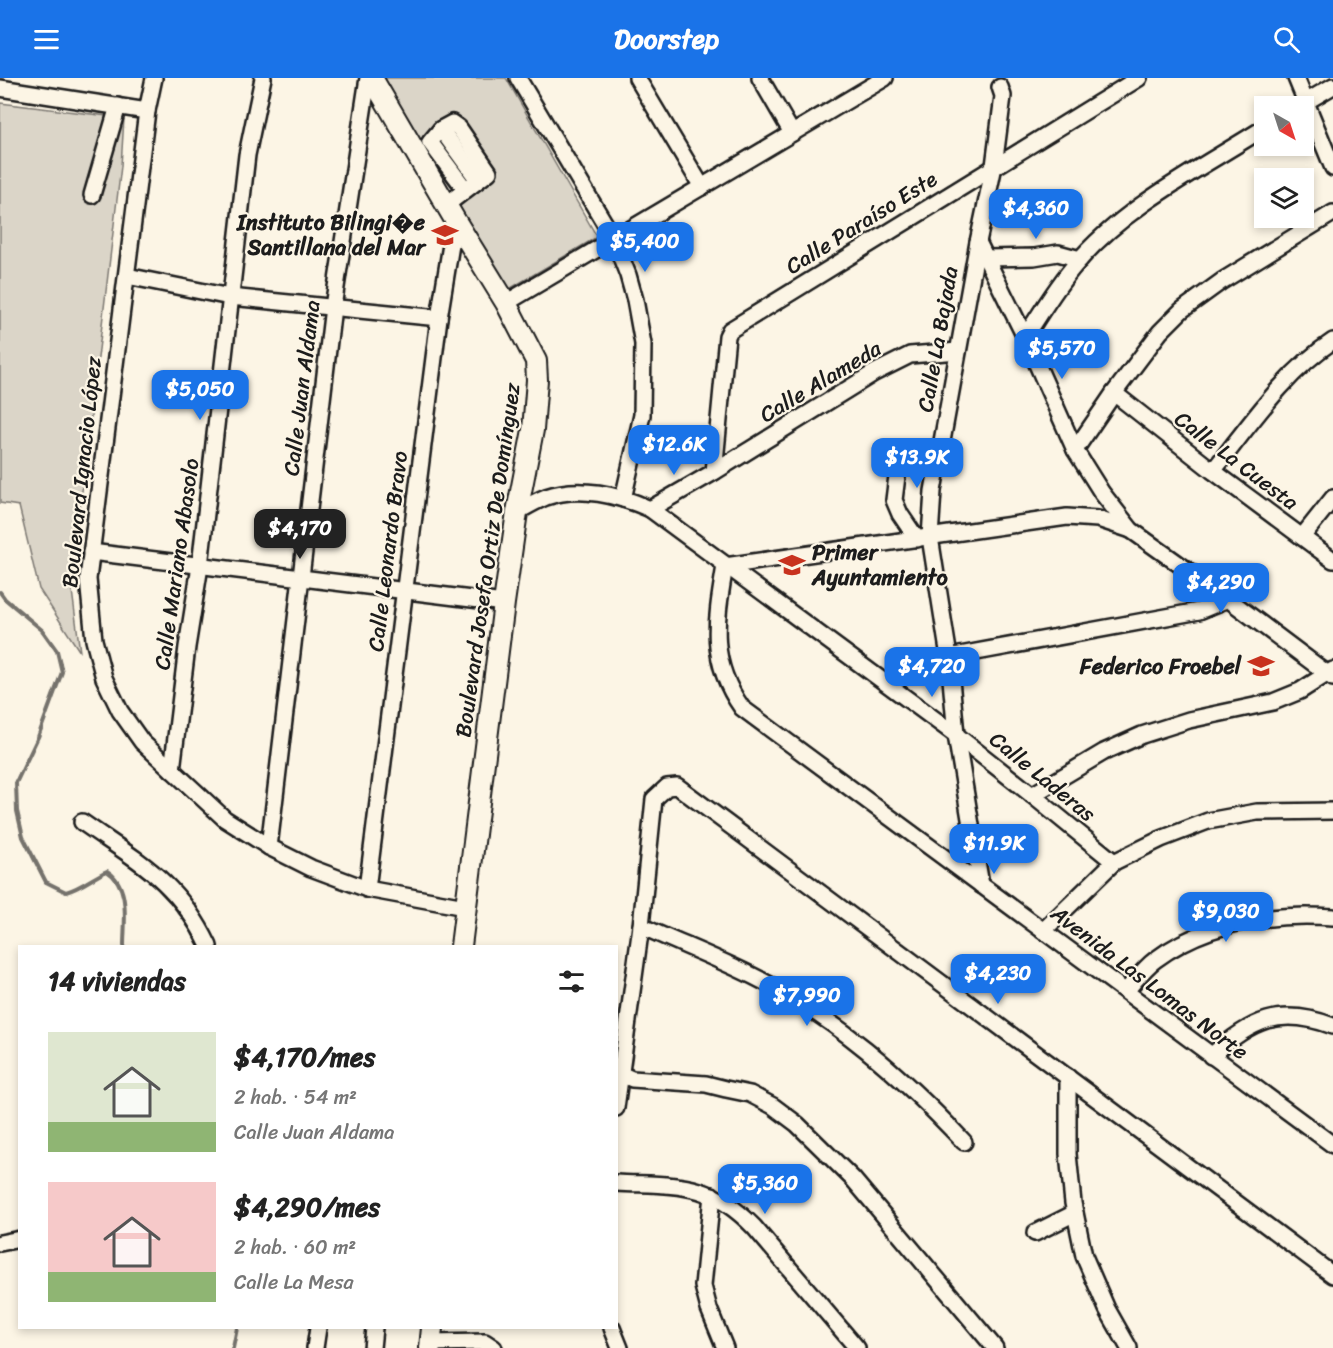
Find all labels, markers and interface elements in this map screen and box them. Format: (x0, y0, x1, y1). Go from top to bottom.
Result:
text: Doorstep (614, 15, 719, 63)
icon: menu (30, 23, 63, 56)
icon: search (1270, 23, 1303, 56)
north arrow (1254, 96, 1314, 156)
map controls (1254, 96, 1314, 228)
street label: Calle Paraíso Este (777, 160, 945, 285)
button: layers (1254, 168, 1314, 228)
pin: $4,360 (987, 189, 1085, 240)
text: $4,360 (1003, 191, 1069, 226)
place label: Instituto Bilingi�e Santillana del Mar (236, 203, 427, 267)
school or university icon: Instituto Bilingi�e Santillana del Mar (430, 220, 460, 250)
pin: $5,400 (596, 222, 694, 273)
text: $5,400 (611, 224, 679, 259)
street label: Calle La Bajada (906, 263, 969, 415)
street label: Calle Juan Aldama (271, 298, 332, 478)
street label: Calle Alameda (752, 329, 890, 433)
pin: $5,570 (1013, 329, 1111, 380)
text: $5,570 (1028, 331, 1096, 366)
street label: Boulevard Ignacio López (50, 354, 113, 590)
pin: $5,050 (151, 370, 249, 421)
text: $5,050 (166, 372, 234, 407)
street label: Boulevard Josefa Ortiz De Domínguez (443, 380, 532, 740)
street label: Calle La Cuesta (1166, 400, 1308, 521)
pin: $12.6K (625, 425, 723, 476)
text: $12.6K (642, 427, 706, 462)
pin: $13.9K (868, 438, 966, 489)
text: $13.9K (885, 440, 949, 475)
street label: Calle Leonardo Bravo (356, 449, 419, 654)
street label: Calle Mariano Abasolo (142, 456, 211, 672)
pin: $4,170 (251, 509, 349, 560)
text: $4,170 (268, 511, 332, 546)
place label: Primer Ayuntamiento (811, 533, 948, 597)
school or university icon: Primer Ayuntamiento (777, 550, 807, 580)
pin: $4,290 (1172, 563, 1270, 614)
text: $4,290 (1187, 565, 1255, 600)
pin: $4,720 (883, 647, 981, 698)
place label: Federico Froebel (1079, 647, 1242, 686)
text: $4,720 (899, 649, 965, 684)
school or university icon: Federico Froebel (1246, 651, 1276, 681)
street label: Calle Laderas (980, 721, 1106, 833)
pin: $11.9K (945, 824, 1043, 875)
text: $11.9K (963, 826, 1025, 861)
pin: $9,030 (1177, 892, 1275, 943)
street label: Avenida Las Lomas Norte (1041, 894, 1257, 1070)
text: $9,030 (1192, 894, 1260, 929)
pin: $4,230 (949, 954, 1047, 1005)
text: $4,230 (965, 956, 1031, 991)
text: 14 viviendas (48, 958, 186, 1004)
icon: filters (555, 965, 588, 998)
pin: $7,990 (758, 976, 856, 1027)
text: $7,990 (773, 978, 841, 1013)
text: $4,170/mes (234, 1034, 375, 1080)
icon: home (96, 1056, 168, 1128)
text: 2 hab. · 54 m² (234, 1080, 357, 1115)
text: Calle Juan Aldama (234, 1115, 394, 1150)
pin: $5,360 (716, 1164, 814, 1215)
text: $5,360 (732, 1166, 798, 1201)
text: $4,290/mes (234, 1184, 380, 1230)
icon: home (96, 1206, 168, 1278)
text: 2 hab. · 60 m² (234, 1230, 356, 1265)
text: Calle La Mesa (234, 1265, 354, 1300)

